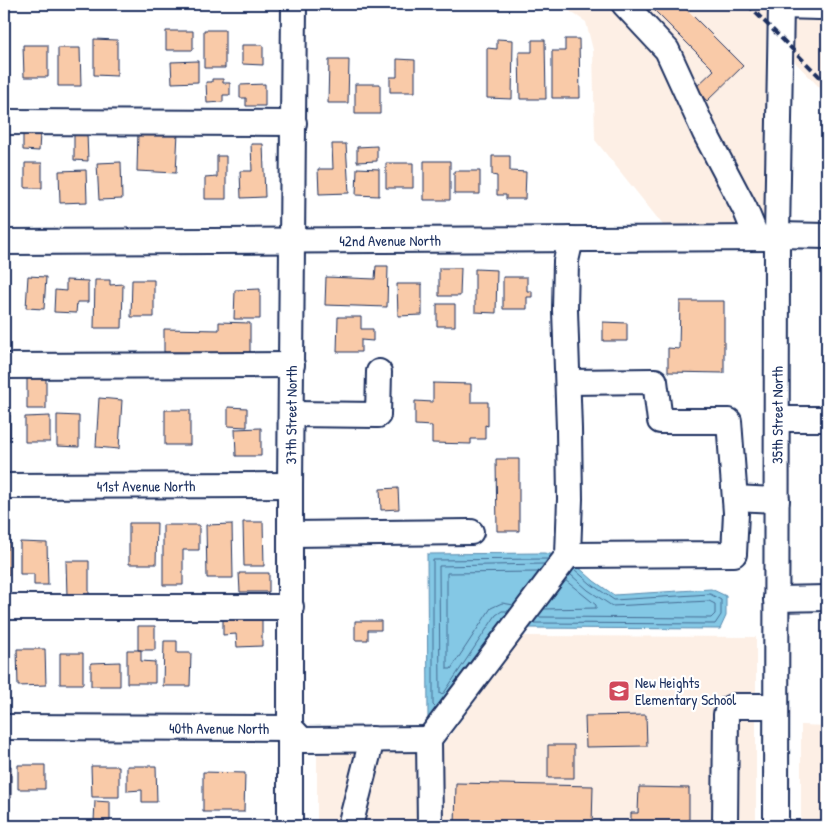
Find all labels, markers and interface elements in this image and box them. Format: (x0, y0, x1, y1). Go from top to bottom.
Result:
street label: 42nd Avenue North (339, 229, 441, 251)
street label: 37th Street North (280, 365, 301, 465)
street label: 35th Street North (766, 366, 787, 464)
street label: 41st Avenue North (97, 475, 195, 496)
place label: New Heights Elementary School (635, 672, 736, 710)
school or university icon: New Heights Elementary School (607, 679, 631, 703)
street label: 40th Avenue North (169, 717, 269, 738)

